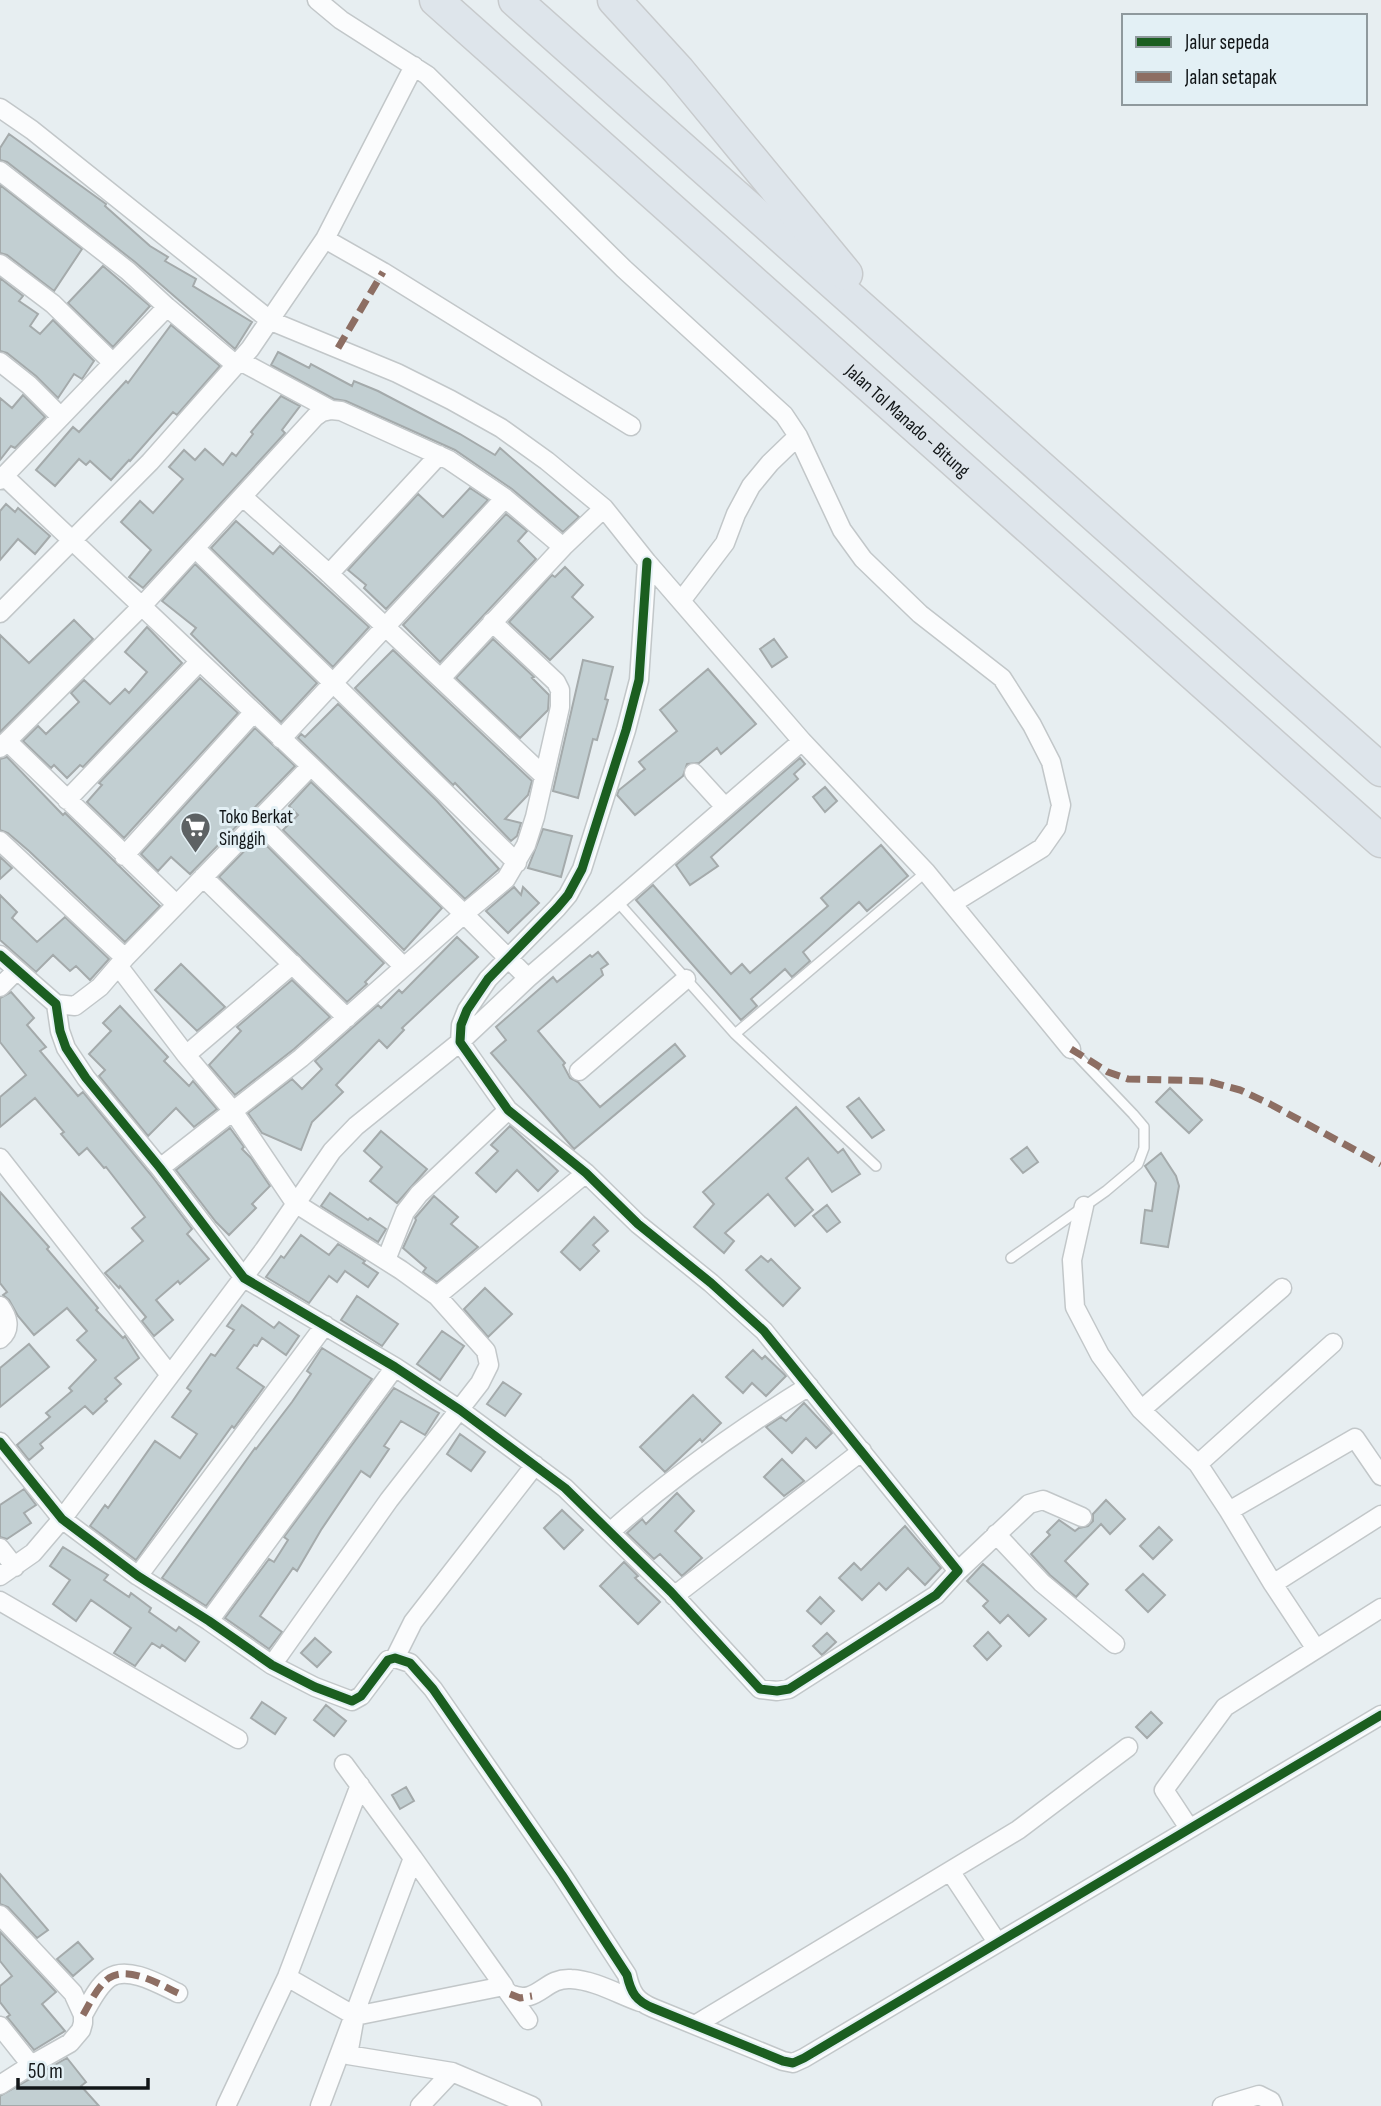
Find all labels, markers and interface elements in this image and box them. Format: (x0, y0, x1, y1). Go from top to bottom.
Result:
legend (1122, 14, 1367, 105)
text: Jalur sepeda (1184, 30, 1269, 55)
text: Jalan setapak (1184, 65, 1277, 90)
street label: Jalan Tol Manado - Bitung (839, 359, 974, 483)
place label: Toko Berkat Singgih (219, 806, 293, 851)
supermarket icon: Toko Berkat Singgih (179, 810, 213, 854)
scale bar (18, 2046, 147, 2090)
text: 50 m (28, 2059, 63, 2084)

